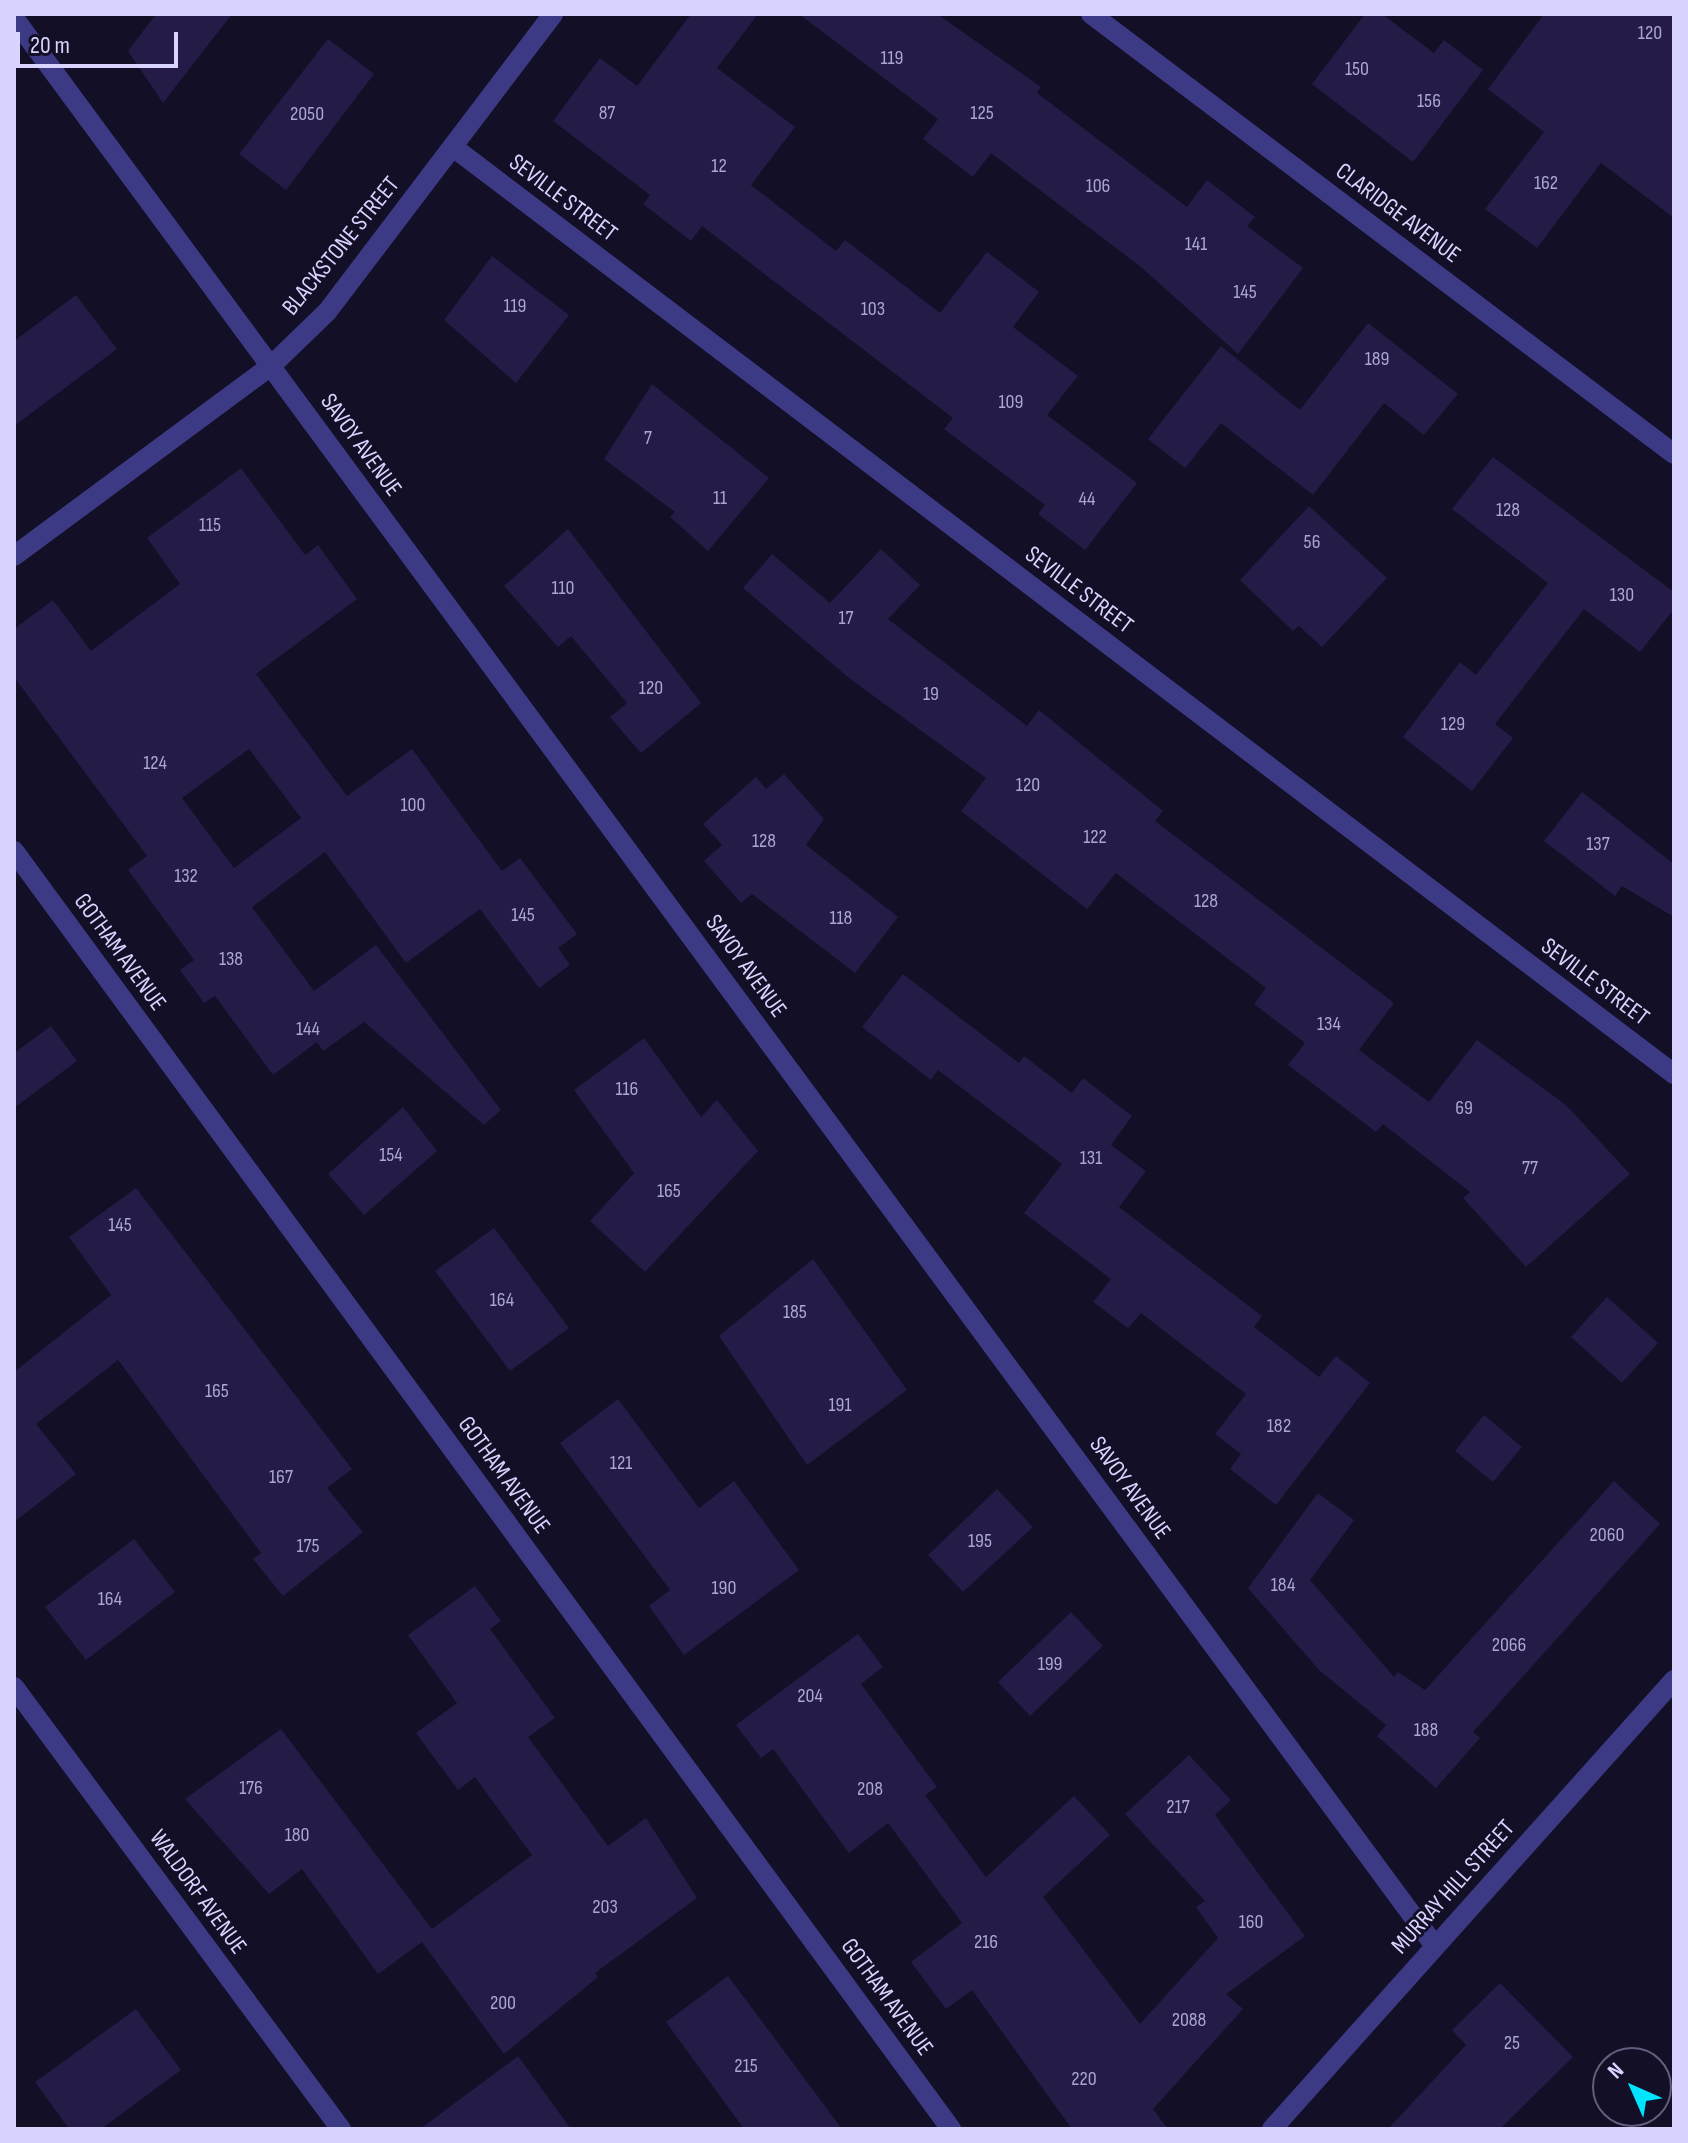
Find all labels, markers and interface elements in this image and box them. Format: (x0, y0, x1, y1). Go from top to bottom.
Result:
scale bar (20, 16, 182, 66)
house number: 120 (1638, 21, 1662, 45)
text: 20 m (30, 31, 70, 60)
house number: 119 (881, 46, 903, 70)
house number: 150 (1345, 57, 1369, 81)
house number: 156 (1417, 89, 1441, 113)
house number: 87 (599, 101, 615, 125)
house number: 125 (970, 101, 994, 125)
house number: 2050 (290, 102, 324, 126)
street label: SEVILLE STREET (503, 148, 623, 248)
house number: 12 (711, 154, 727, 178)
street label: CLARIDGE AVENUE (1330, 157, 1466, 269)
street label: BLACKSTONE STREET (276, 171, 406, 321)
house number: 162 (1534, 171, 1558, 195)
house number: 106 (1086, 174, 1110, 198)
house number: 141 (1185, 232, 1207, 256)
house number: 145 (1233, 280, 1257, 304)
house number: 119 (504, 294, 526, 318)
house number: 103 (861, 297, 885, 321)
house number: 189 (1365, 347, 1389, 371)
street label: SAVOY AVENUE (314, 388, 408, 502)
house number: 109 (999, 390, 1023, 414)
house number: 7 (644, 426, 652, 450)
house number: 11 (713, 486, 727, 510)
house number: 44 (1079, 487, 1095, 511)
house number: 128 (1496, 498, 1520, 522)
house number: 115 (199, 513, 221, 537)
house number: 56 (1304, 530, 1320, 554)
street label: SEVILLE STREET (1019, 540, 1139, 640)
house number: 110 (552, 576, 574, 600)
house number: 130 (1610, 583, 1634, 607)
house number: 17 (839, 606, 853, 630)
house number: 120 (639, 676, 663, 700)
house number: 19 (923, 682, 939, 706)
house number: 129 (1441, 712, 1465, 736)
house number: 124 (143, 751, 167, 775)
house number: 120 (1016, 773, 1040, 797)
house number: 100 (401, 793, 425, 817)
house number: 122 (1083, 825, 1107, 849)
house number: 128 (752, 829, 776, 853)
house number: 137 (1586, 832, 1610, 856)
house number: 132 (174, 864, 198, 888)
street label: GOTHAM AVENUE (68, 888, 172, 1016)
house number: 128 (1194, 889, 1218, 913)
house number: 145 (511, 903, 535, 927)
house number: 118 (830, 906, 852, 930)
street label: SAVOY AVENUE (699, 909, 793, 1023)
street label: SEVILLE STREET (1535, 932, 1655, 1032)
house number: 138 (219, 947, 243, 971)
house number: 134 (1317, 1012, 1341, 1036)
house number: 144 (296, 1017, 320, 1041)
house number: 116 (616, 1077, 638, 1101)
house number: 69 (1455, 1096, 1473, 1120)
house number: 154 (379, 1143, 403, 1167)
house number: 131 (1080, 1146, 1102, 1170)
house number: 77 (1522, 1156, 1538, 1180)
house number: 165 (657, 1179, 681, 1203)
house number: 145 (108, 1213, 132, 1237)
house number: 164 (490, 1288, 514, 1312)
house number: 185 (783, 1300, 807, 1324)
house number: 165 (205, 1379, 229, 1403)
house number: 191 (829, 1393, 851, 1417)
street label: GOTHAM AVENUE (452, 1411, 556, 1539)
house number: 182 (1267, 1414, 1291, 1438)
street label: SAVOY AVENUE (1083, 1431, 1177, 1545)
house number: 121 (610, 1451, 632, 1475)
house number: 167 (269, 1465, 293, 1489)
house number: 2060 (1590, 1523, 1624, 1547)
house number: 195 (968, 1529, 992, 1553)
house number: 175 (297, 1534, 319, 1558)
house number: 184 (1271, 1573, 1295, 1597)
house number: 190 (712, 1576, 736, 1600)
house number: 164 (98, 1587, 122, 1611)
house number: 2066 (1492, 1633, 1526, 1657)
house number: 199 (1038, 1652, 1062, 1676)
house number: 204 (797, 1684, 823, 1708)
house number: 188 (1414, 1718, 1438, 1742)
house number: 176 (239, 1776, 263, 1800)
house number: 208 (857, 1777, 883, 1801)
house number: 217 (1166, 1795, 1190, 1819)
street label: MURRAY HILL STREET (1385, 1814, 1521, 1960)
house number: 180 (285, 1823, 309, 1847)
street label: WALDORF AVENUE (143, 1824, 253, 1960)
house number: 203 (592, 1895, 618, 1919)
house number: 160 (1239, 1910, 1263, 1934)
house number: 216 (974, 1930, 998, 1954)
street label: GOTHAM AVENUE (835, 1933, 939, 2061)
house number: 200 (490, 1991, 516, 2015)
house number: 2088 (1172, 2008, 1206, 2032)
house number: 25 (1504, 2031, 1520, 2055)
north arrow (1592, 2047, 1672, 2127)
house number: 215 (734, 2054, 758, 2078)
text: N (1602, 2057, 1630, 2085)
house number: 220 (1071, 2067, 1097, 2091)

